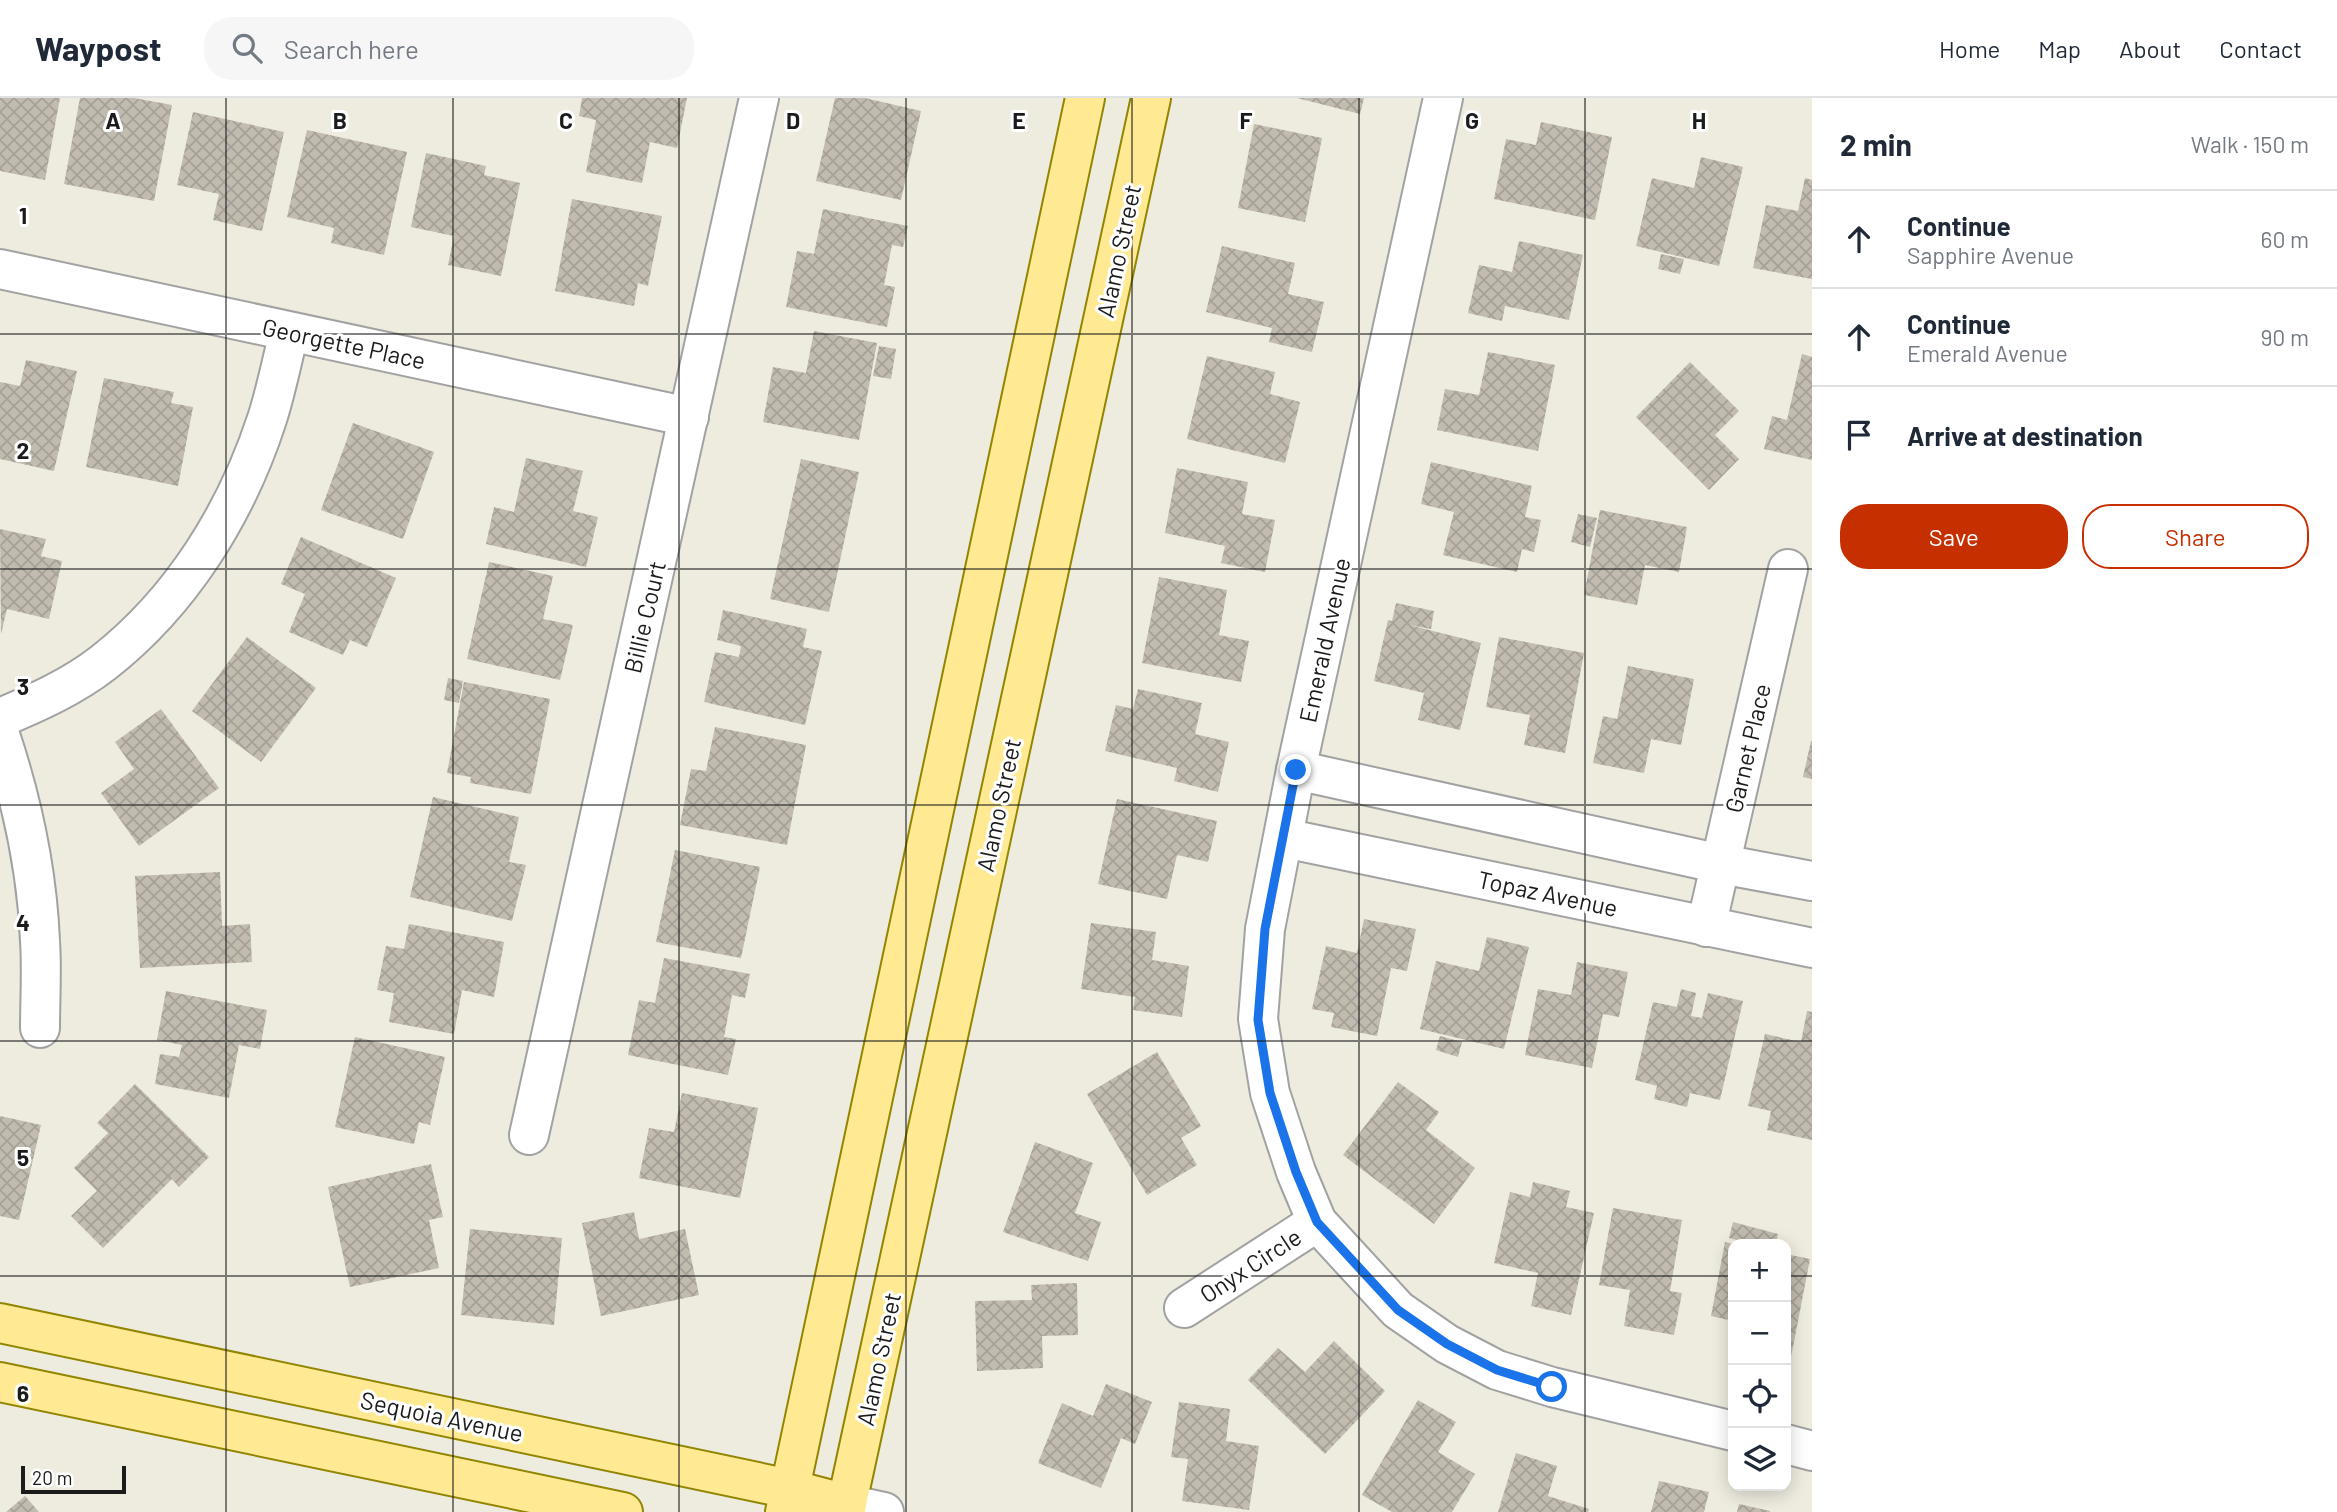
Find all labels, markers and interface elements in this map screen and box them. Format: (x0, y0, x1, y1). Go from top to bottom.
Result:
search box (204, 17, 694, 80)
text: Waypost (35, 28, 162, 68)
icon: search (228, 29, 266, 67)
text: Search here (284, 33, 419, 64)
text: Home (1939, 34, 2000, 63)
text: Map (2038, 34, 2081, 63)
text: About (2119, 34, 2181, 63)
text: Contact (2219, 34, 2302, 63)
text: A (105, 106, 121, 134)
text: B (333, 106, 347, 134)
text: C (559, 106, 573, 134)
text: D (786, 106, 800, 134)
text: E (1012, 106, 1026, 134)
text: F (1240, 106, 1253, 134)
text: G (1465, 106, 1479, 134)
text: H (1692, 106, 1706, 134)
text: 2 min (1840, 126, 1912, 162)
text: Walk · 150 m (2191, 130, 2309, 158)
street label: Alamo Street (1090, 182, 1146, 320)
text: 1 (19, 201, 27, 229)
text: Continue (1907, 210, 2011, 241)
icon: ahead (1840, 220, 1878, 258)
text: 60 m (2261, 225, 2309, 253)
text: Sapphire Avenue (1907, 241, 2074, 269)
text: Continue (1907, 308, 2011, 339)
street label: Georgette Place (260, 312, 428, 374)
icon: ahead (1840, 318, 1878, 356)
text: 90 m (2260, 323, 2309, 351)
text: Emerald Avenue (1907, 339, 2068, 367)
icon: arrive (1840, 416, 1878, 454)
text: Arrive at destination (1907, 420, 2143, 451)
text: 2 (17, 436, 29, 464)
button: Save (1840, 504, 2068, 569)
button: Share (2082, 504, 2309, 569)
street label: Emerald Avenue (1292, 555, 1356, 725)
street label: Billie Court (617, 558, 671, 676)
text: 3 (17, 672, 29, 700)
street label: Garnet Place (1718, 681, 1776, 815)
street label: Alamo Street (970, 736, 1026, 874)
route end (1280, 754, 1311, 785)
street label: Topaz Avenue (1475, 864, 1621, 922)
text: 4 (16, 908, 30, 936)
text: 5 (17, 1143, 29, 1171)
street label: Onyx Circle (1194, 1222, 1306, 1308)
map controls (1728, 1239, 1791, 1491)
button: + (1728, 1239, 1791, 1302)
street label: Alamo Street (850, 1290, 906, 1428)
button: − (1728, 1302, 1791, 1365)
button: locate (1728, 1365, 1791, 1428)
route start (1536, 1371, 1567, 1402)
text: 6 (17, 1379, 29, 1407)
street label: Sequoia Avenue (358, 1385, 526, 1447)
button: layers (1728, 1428, 1791, 1491)
scale bar (21, 1463, 126, 1495)
text: 20 m (32, 1466, 72, 1489)

